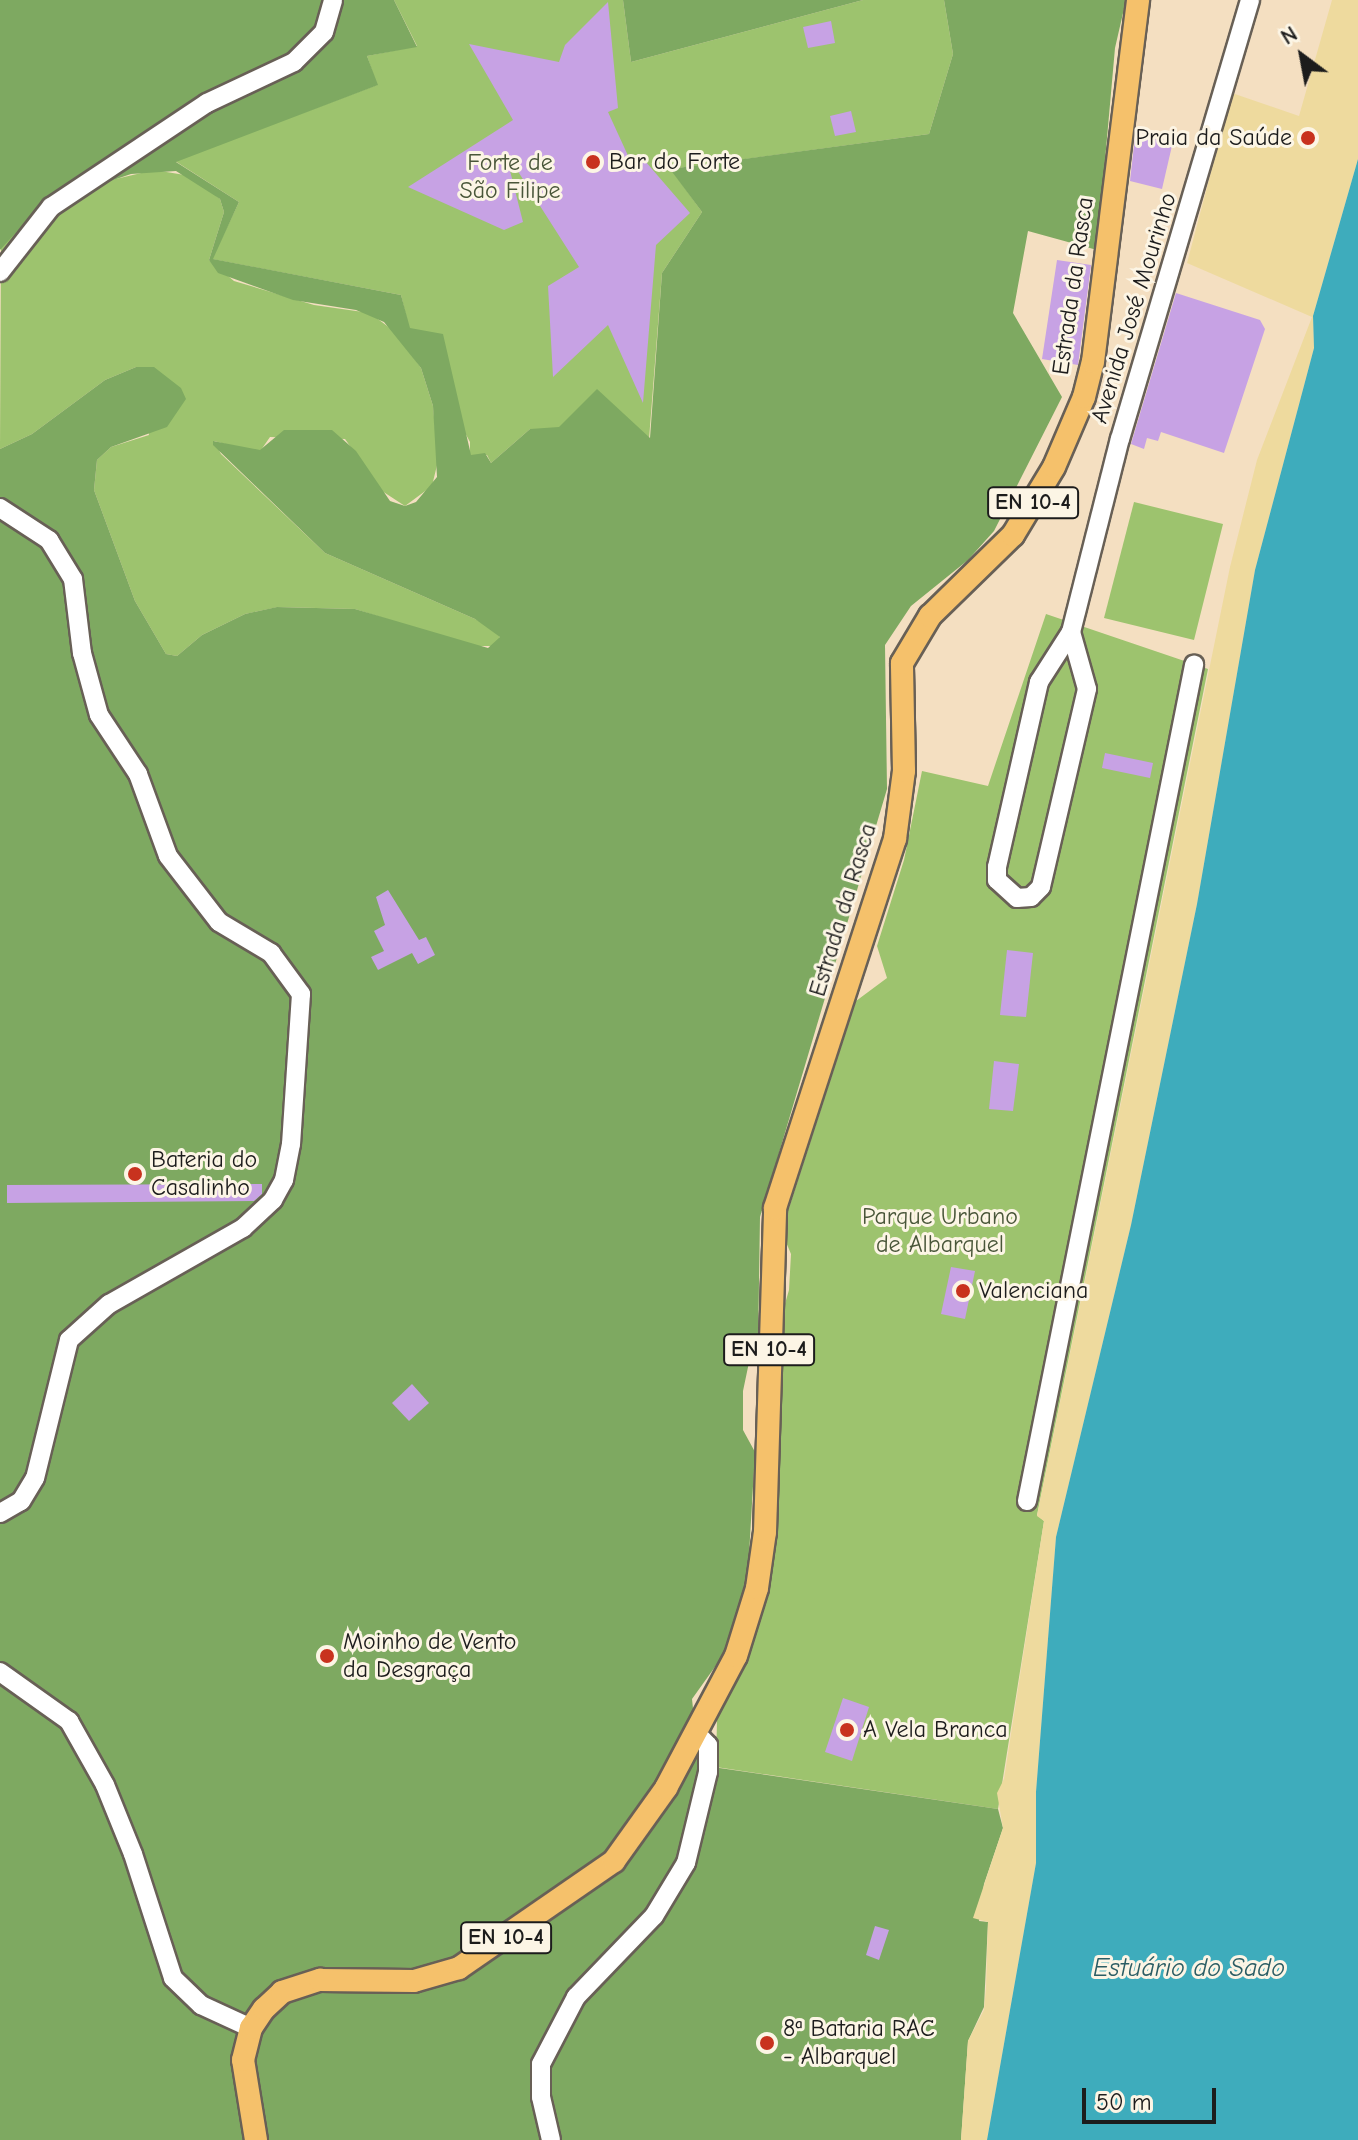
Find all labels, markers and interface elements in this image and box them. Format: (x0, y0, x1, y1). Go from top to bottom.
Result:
north arrow (1262, 16, 1342, 96)
text: N (1276, 21, 1302, 50)
place label: Praia da Saúde (1135, 124, 1292, 152)
marker: Praia da Saúde (1299, 129, 1317, 147)
place label: Bar do Forte (609, 148, 740, 176)
park label: Forte de São Filipe (459, 149, 561, 205)
marker: Bar do Forte (584, 153, 602, 171)
street label: Avenida José Mourinho (1085, 189, 1183, 427)
street label: Estrada da Rasca (1046, 195, 1100, 377)
road number: EN 10-4 (987, 485, 1079, 521)
street label: Estrada da Rasca (803, 820, 883, 1000)
place label: Bateria do Casalinho (151, 1146, 257, 1202)
marker: Bateria do Casalinho (126, 1165, 144, 1183)
park label: Parque Urbano de Albarquel (862, 1203, 1018, 1259)
place label: Valenciana (979, 1277, 1088, 1305)
marker: Valenciana (954, 1282, 972, 1300)
road number: EN 10-4 (723, 1332, 815, 1368)
place label: Moinho de Vento da Desgraça (343, 1628, 516, 1684)
marker: Moinho de Vento da Desgraça (318, 1647, 336, 1665)
place label: A Vela Branca (863, 1716, 1008, 1744)
marker: A Vela Branca (838, 1721, 856, 1739)
road number: EN 10-4 (460, 1920, 552, 1956)
water label: Estuário do Sado (1093, 1953, 1285, 1985)
place label: 8ª Bataria RAC - Albarquel (783, 2015, 935, 2071)
marker: 8ª Bataria RAC - Albarquel (758, 2034, 776, 2052)
scale bar (1086, 2072, 1220, 2122)
text: 50 m (1096, 2088, 1152, 2116)

